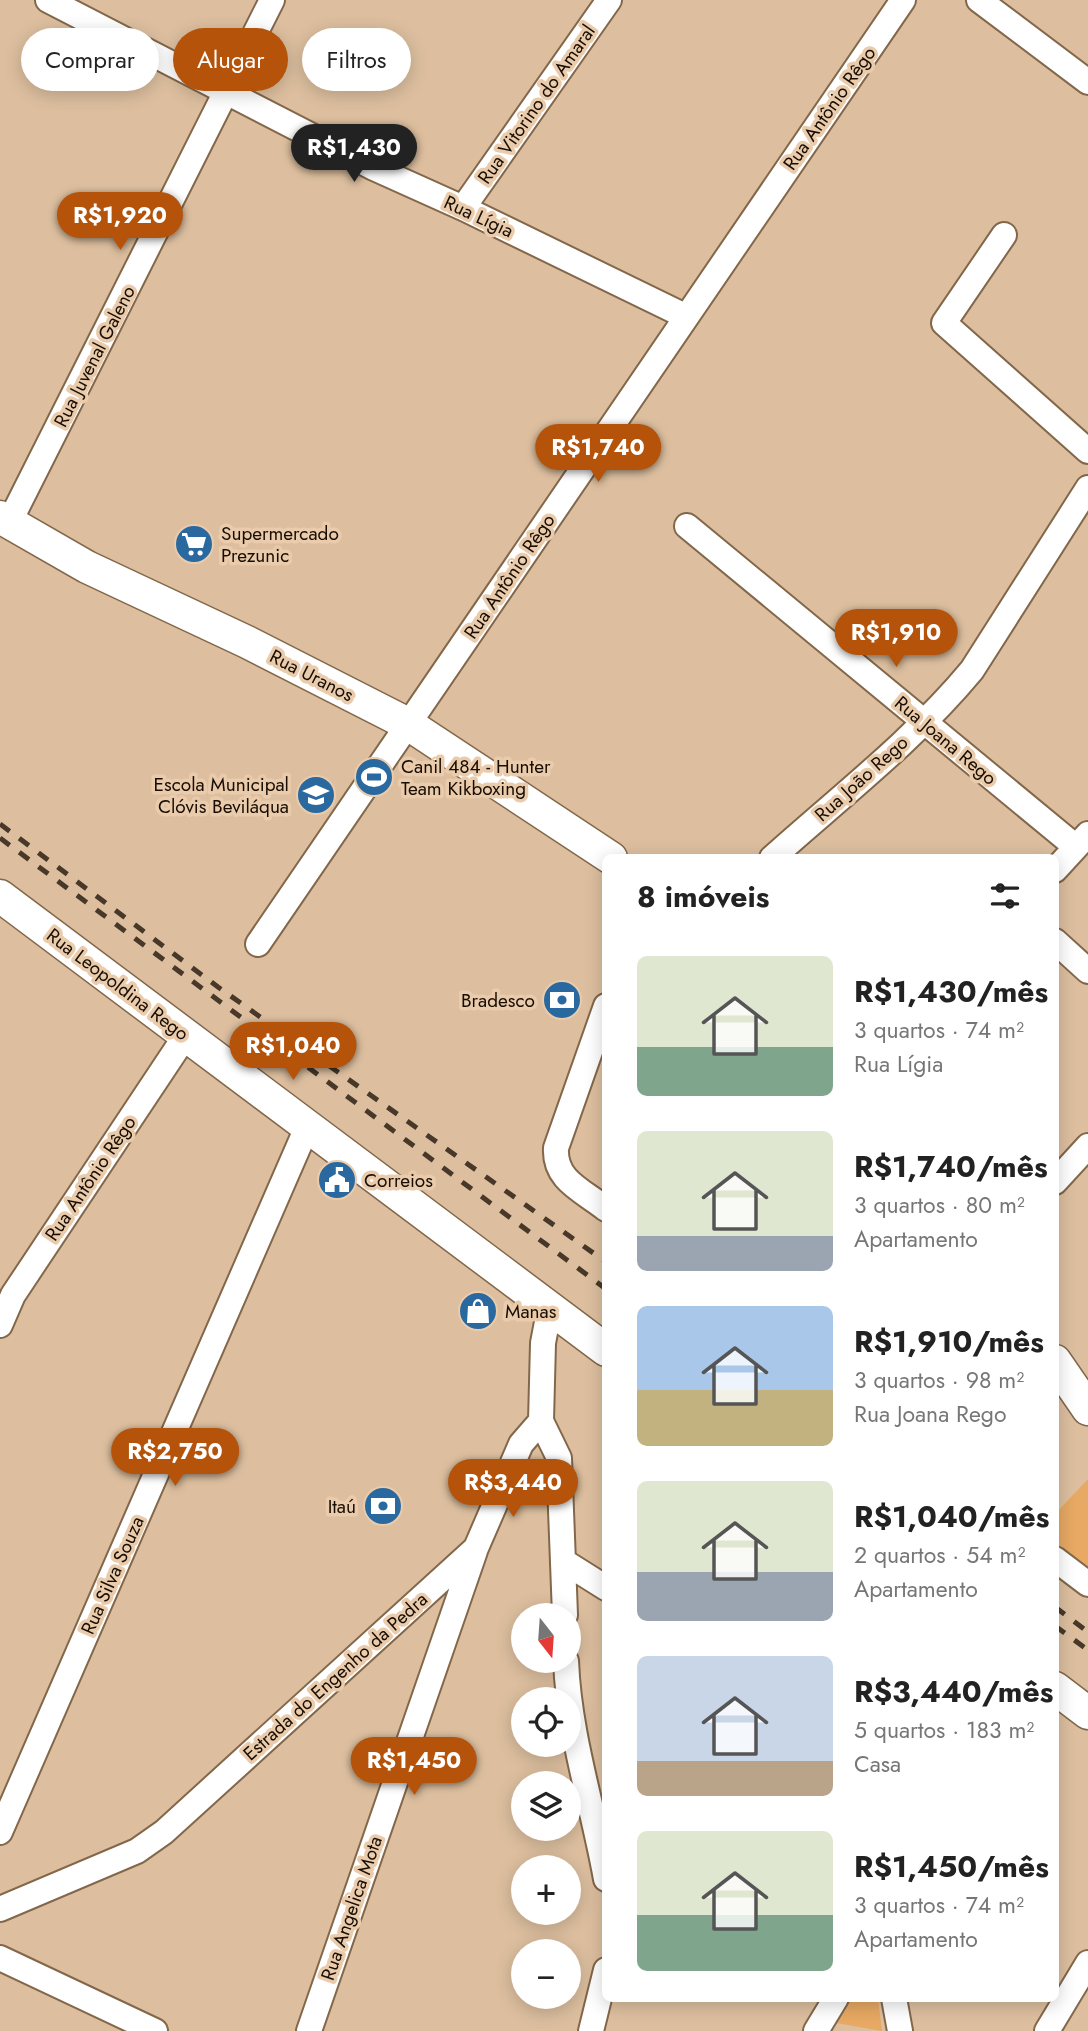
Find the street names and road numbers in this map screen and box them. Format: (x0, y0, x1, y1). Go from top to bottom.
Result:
street label: Rua Vitorino do Amaral (471, 19, 602, 189)
street label: Rua Antônio Rêgo (777, 41, 882, 176)
street label: Rua Lígia (440, 189, 518, 244)
street label: Rua Juvenal Galeno (47, 281, 142, 432)
street label: Rua Antônio Rêgo (458, 508, 561, 644)
street label: Rua Uranos (265, 643, 359, 708)
street label: Rua Joana Rego (889, 690, 1003, 791)
street label: Rua João Rego (809, 729, 914, 828)
street label: Rua Leopoldina Rego (41, 922, 194, 1047)
street label: Rua Antônio Rêgo (39, 1110, 142, 1246)
street label: Rua Silva Souza (74, 1512, 151, 1639)
street label: Estrada do Engenho da Pedra (237, 1586, 433, 1767)
street label: Rua Angelica Mota (314, 1832, 389, 1984)

